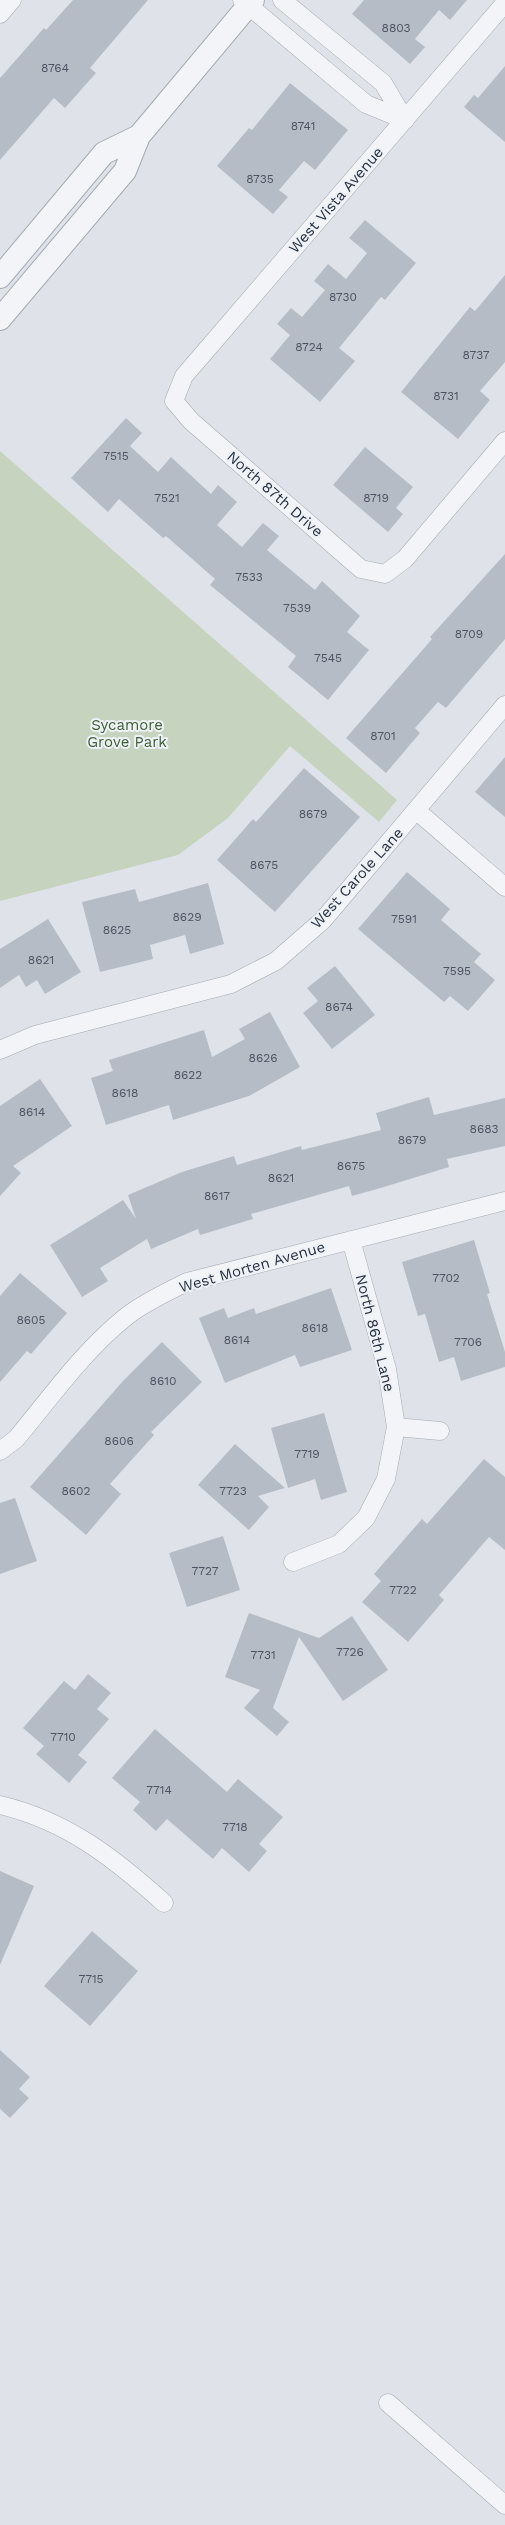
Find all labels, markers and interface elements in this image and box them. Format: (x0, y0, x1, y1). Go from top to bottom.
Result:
house number: 8803 (381, 21, 411, 35)
house number: 8764 (41, 61, 69, 75)
house number: 8741 (291, 119, 315, 133)
street label: West Vista Avenue (285, 143, 387, 257)
house number: 8735 (246, 172, 274, 186)
house number: 8730 (329, 290, 357, 304)
house number: 8724 (295, 340, 323, 354)
house number: 8737 (463, 348, 490, 362)
house number: 8731 (433, 389, 459, 403)
street label: North 87th Drive (223, 447, 327, 541)
house number: 7515 (103, 449, 129, 463)
house number: 7521 (154, 491, 180, 505)
house number: 8719 (363, 491, 389, 505)
house number: 7533 (235, 570, 263, 584)
house number: 7539 (283, 601, 311, 615)
house number: 8709 (455, 627, 483, 641)
house number: 7545 (314, 651, 342, 665)
park label: Sycamore Grove Park (87, 716, 167, 751)
house number: 8701 (370, 729, 396, 743)
house number: 8679 (299, 807, 327, 821)
street label: West Carole Lane (307, 824, 407, 932)
house number: 8675 (250, 858, 278, 872)
house number: 8629 (172, 910, 202, 924)
house number: 7591 (391, 912, 417, 926)
house number: 8625 (103, 923, 131, 937)
house number: 8621 (28, 953, 54, 967)
house number: 7595 (443, 964, 471, 978)
house number: 8674 (325, 1000, 353, 1014)
house number: 8626 (249, 1051, 277, 1065)
house number: 8622 (174, 1068, 202, 1082)
house number: 8618 (112, 1086, 138, 1100)
house number: 8614 (19, 1105, 45, 1119)
house number: 8683 (470, 1122, 498, 1136)
house number: 8679 (398, 1133, 426, 1147)
house number: 8675 (337, 1159, 365, 1173)
house number: 8621 (268, 1171, 294, 1185)
house number: 8617 (204, 1189, 230, 1203)
street label: West Morten Avenue (177, 1238, 327, 1296)
house number: 7702 (432, 1271, 460, 1285)
street label: North 86th Lane (352, 1272, 398, 1394)
house number: 8605 (16, 1313, 46, 1327)
house number: 8618 (302, 1321, 328, 1335)
house number: 8614 (224, 1333, 250, 1347)
house number: 7706 (454, 1335, 482, 1349)
house number: 8610 (150, 1374, 176, 1388)
house number: 8606 (104, 1434, 134, 1448)
house number: 7719 (294, 1447, 320, 1461)
house number: 8602 (61, 1484, 91, 1498)
house number: 7723 (219, 1484, 247, 1498)
house number: 7727 (192, 1564, 219, 1578)
house number: 7722 (389, 1583, 417, 1597)
house number: 7726 (336, 1645, 364, 1659)
house number: 7731 (250, 1648, 276, 1662)
house number: 7710 (50, 1730, 76, 1744)
house number: 7714 (146, 1783, 172, 1797)
house number: 7718 (222, 1820, 248, 1834)
house number: 7715 (78, 1972, 104, 1986)

